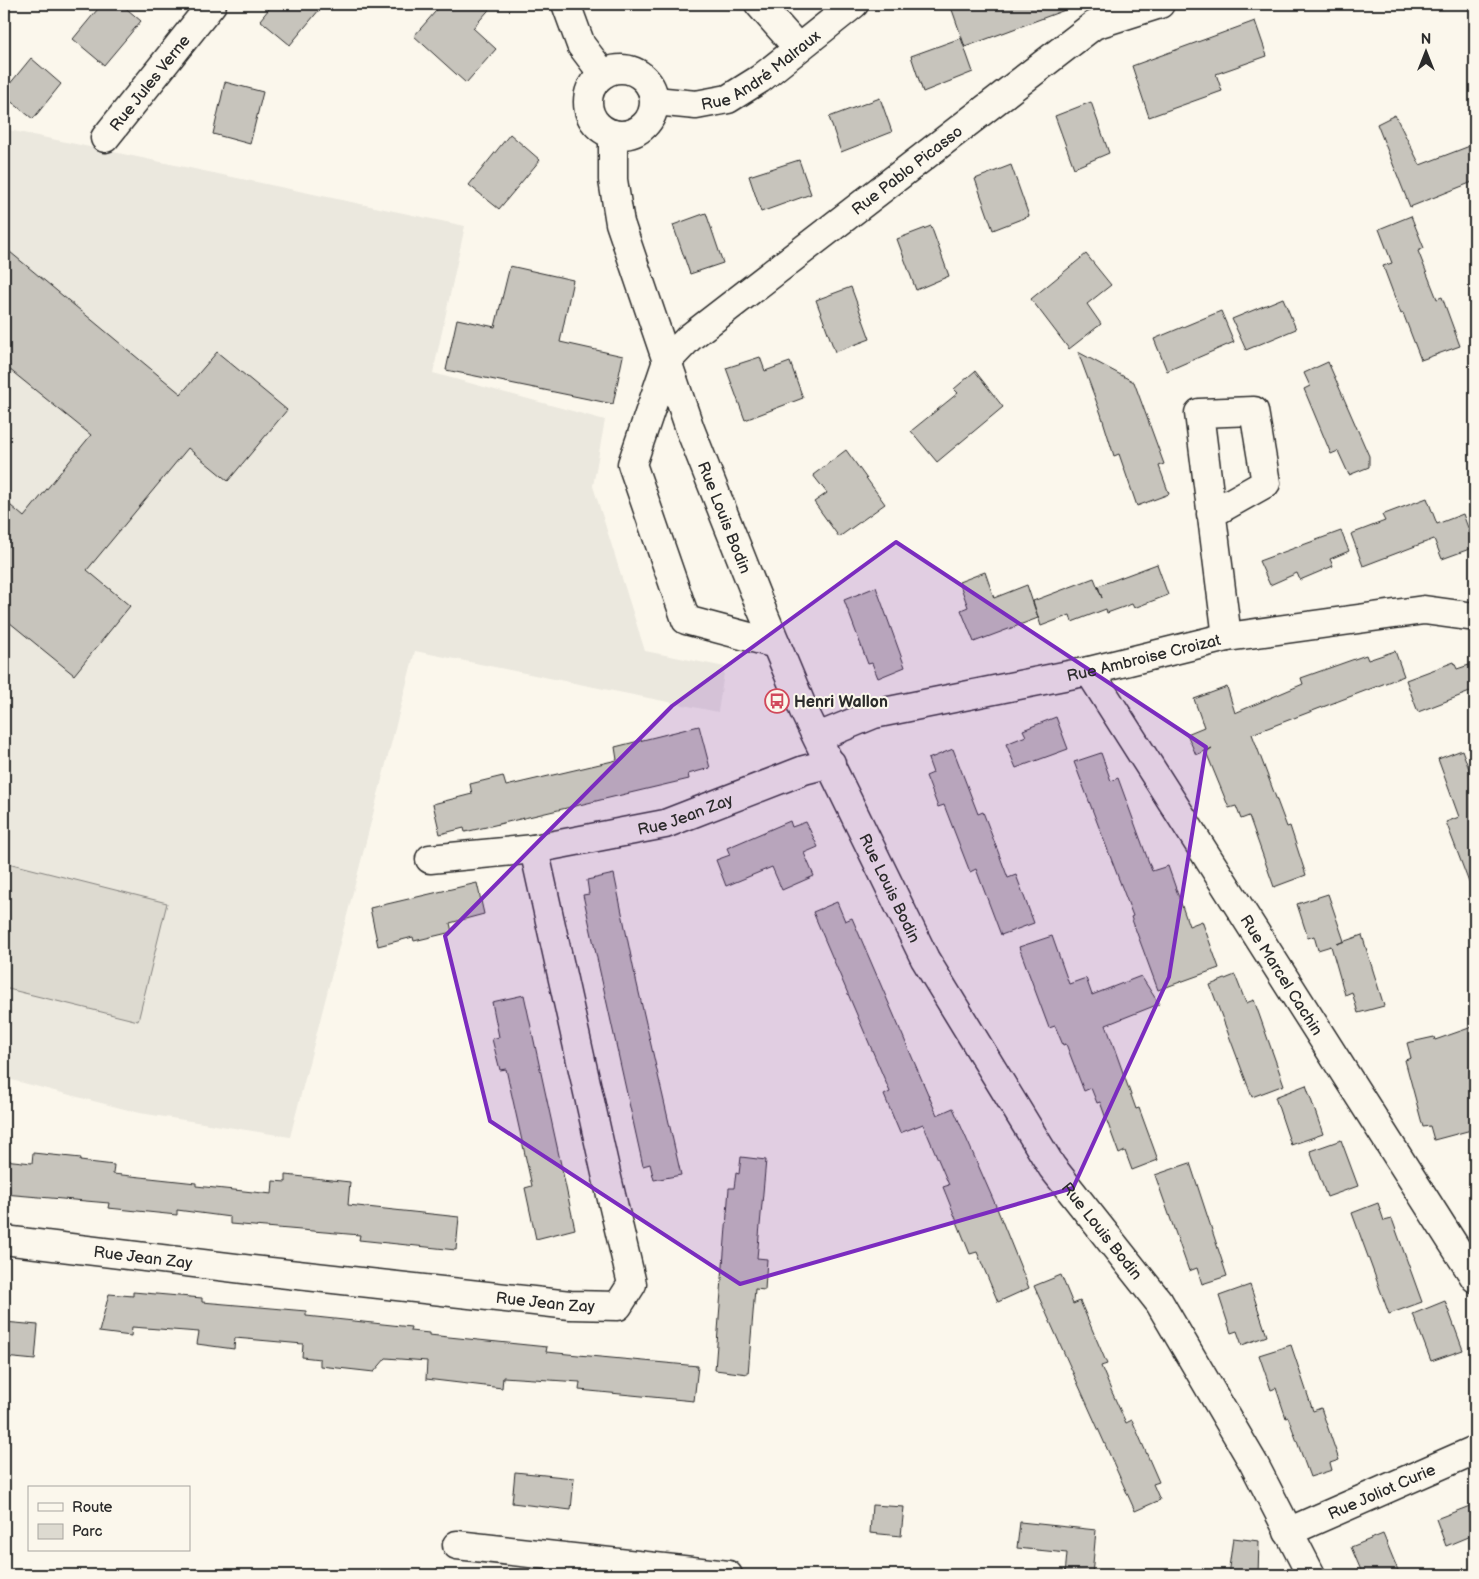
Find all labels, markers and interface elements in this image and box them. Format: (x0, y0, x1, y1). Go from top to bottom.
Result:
street label: Rue André Malraux (700, 26, 825, 115)
north arrow (1402, 28, 1452, 78)
street label: Rue Jules Verne (106, 31, 195, 135)
text: N (1421, 31, 1431, 48)
street label: Rue Pablo Picasso (848, 122, 967, 220)
street label: Rue Louis Bodin (693, 459, 754, 576)
street label: Rue Ambroise Croizat (1065, 631, 1223, 686)
bus stop icon: Henri Wallon (764, 688, 790, 714)
place label: Henri Wallon (794, 693, 888, 712)
street label: Rue Jean Zay (636, 790, 736, 840)
street label: Rue Louis Bodin (854, 831, 923, 946)
street label: Rue Marcel Cachin (1236, 912, 1326, 1039)
street label: Rue Louis Bodin (1057, 1179, 1145, 1284)
street label: Rue Jean Zay (92, 1243, 194, 1274)
street label: Rue Jean Zay (495, 1289, 596, 1317)
street label: Rue Joliot Curie (1325, 1460, 1439, 1524)
legend (28, 1486, 190, 1552)
text: Route (72, 1498, 113, 1517)
text: Parc (72, 1522, 102, 1541)

